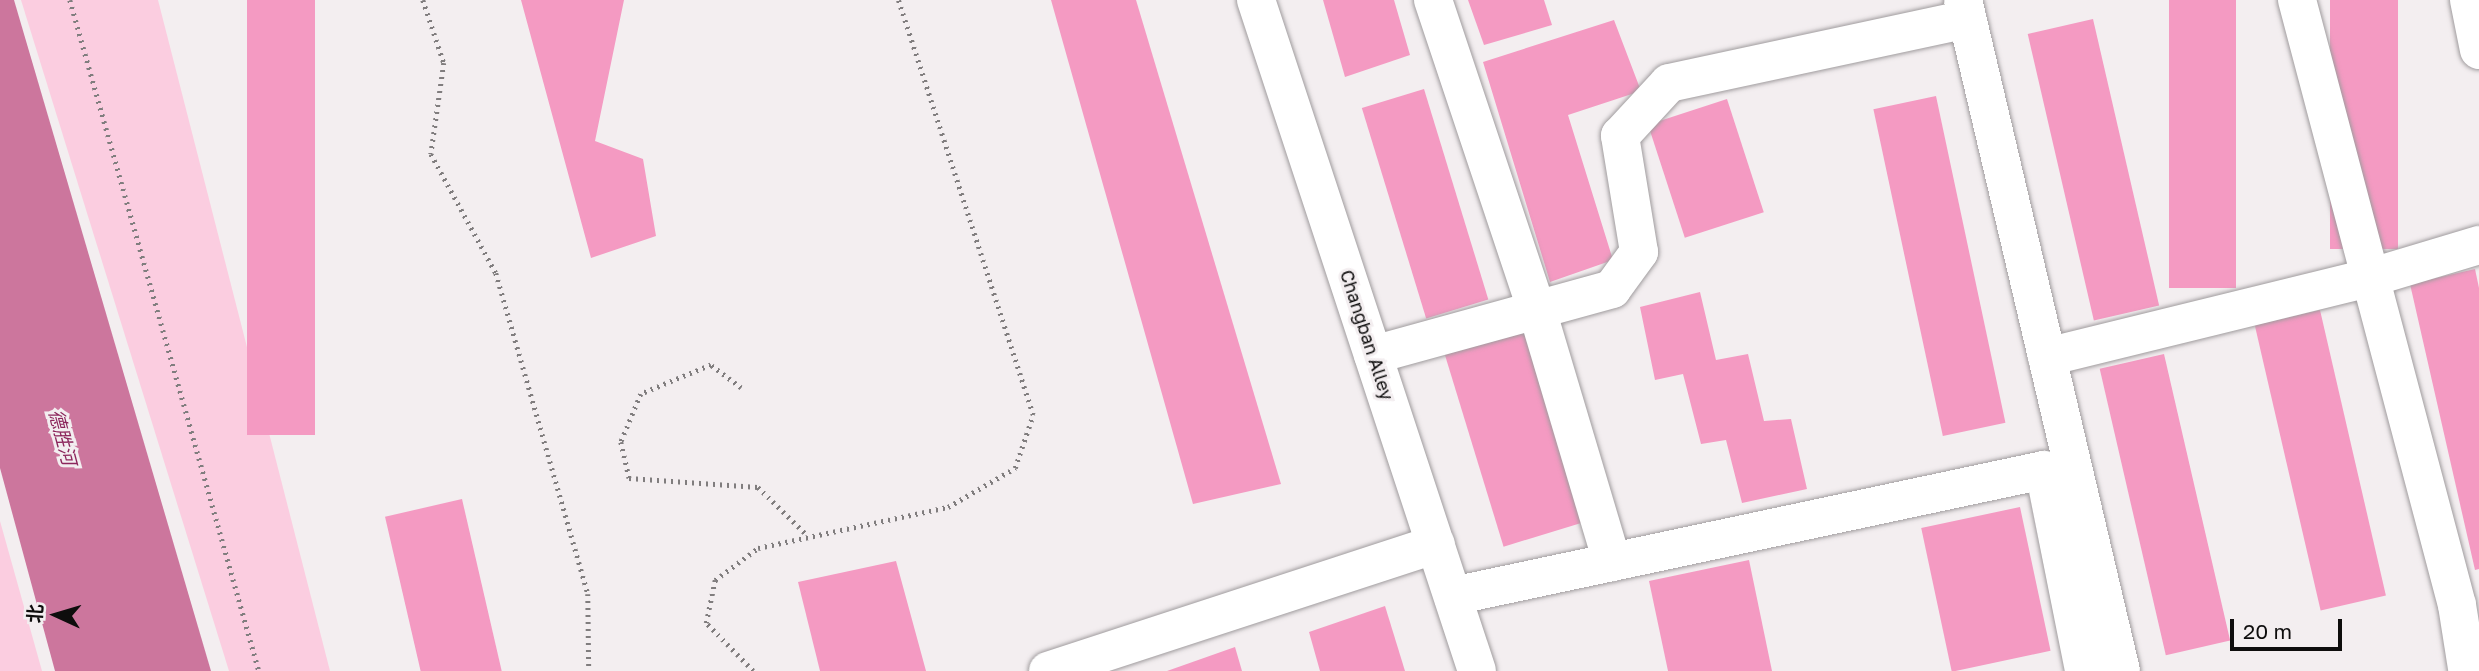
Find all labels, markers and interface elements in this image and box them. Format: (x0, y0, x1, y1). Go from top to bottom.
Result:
street label: Changban Alley (1336, 267, 1398, 403)
water label: 德胜河 (45, 407, 81, 467)
north arrow (21, 580, 91, 650)
text: 北 (22, 603, 47, 624)
scale bar (2234, 604, 2346, 648)
text: 20 m (2243, 618, 2292, 644)

